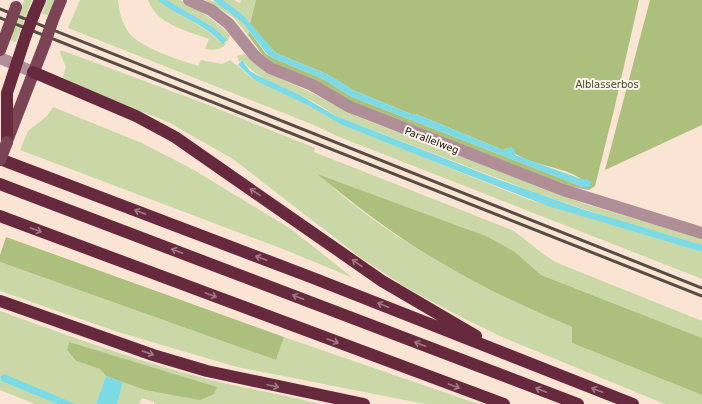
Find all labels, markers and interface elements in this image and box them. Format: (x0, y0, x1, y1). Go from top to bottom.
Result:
park label: Alblasserbos (575, 79, 639, 90)
street label: Parallelweg (403, 125, 460, 156)
one-way arrow (250, 188, 261, 196)
one-way arrow (134, 207, 146, 215)
one-way arrow (30, 227, 42, 235)
one-way arrow (171, 247, 183, 255)
one-way arrow (256, 254, 268, 262)
one-way arrow (352, 259, 363, 267)
one-way arrow (204, 292, 216, 300)
one-way arrow (293, 293, 305, 301)
one-way arrow (377, 301, 389, 309)
one-way arrow (326, 337, 338, 345)
one-way arrow (414, 339, 426, 347)
one-way arrow (141, 350, 153, 358)
one-way arrow (266, 382, 279, 390)
one-way arrow (448, 382, 460, 390)
one-way arrow (536, 386, 548, 394)
one-way arrow (591, 386, 603, 394)

